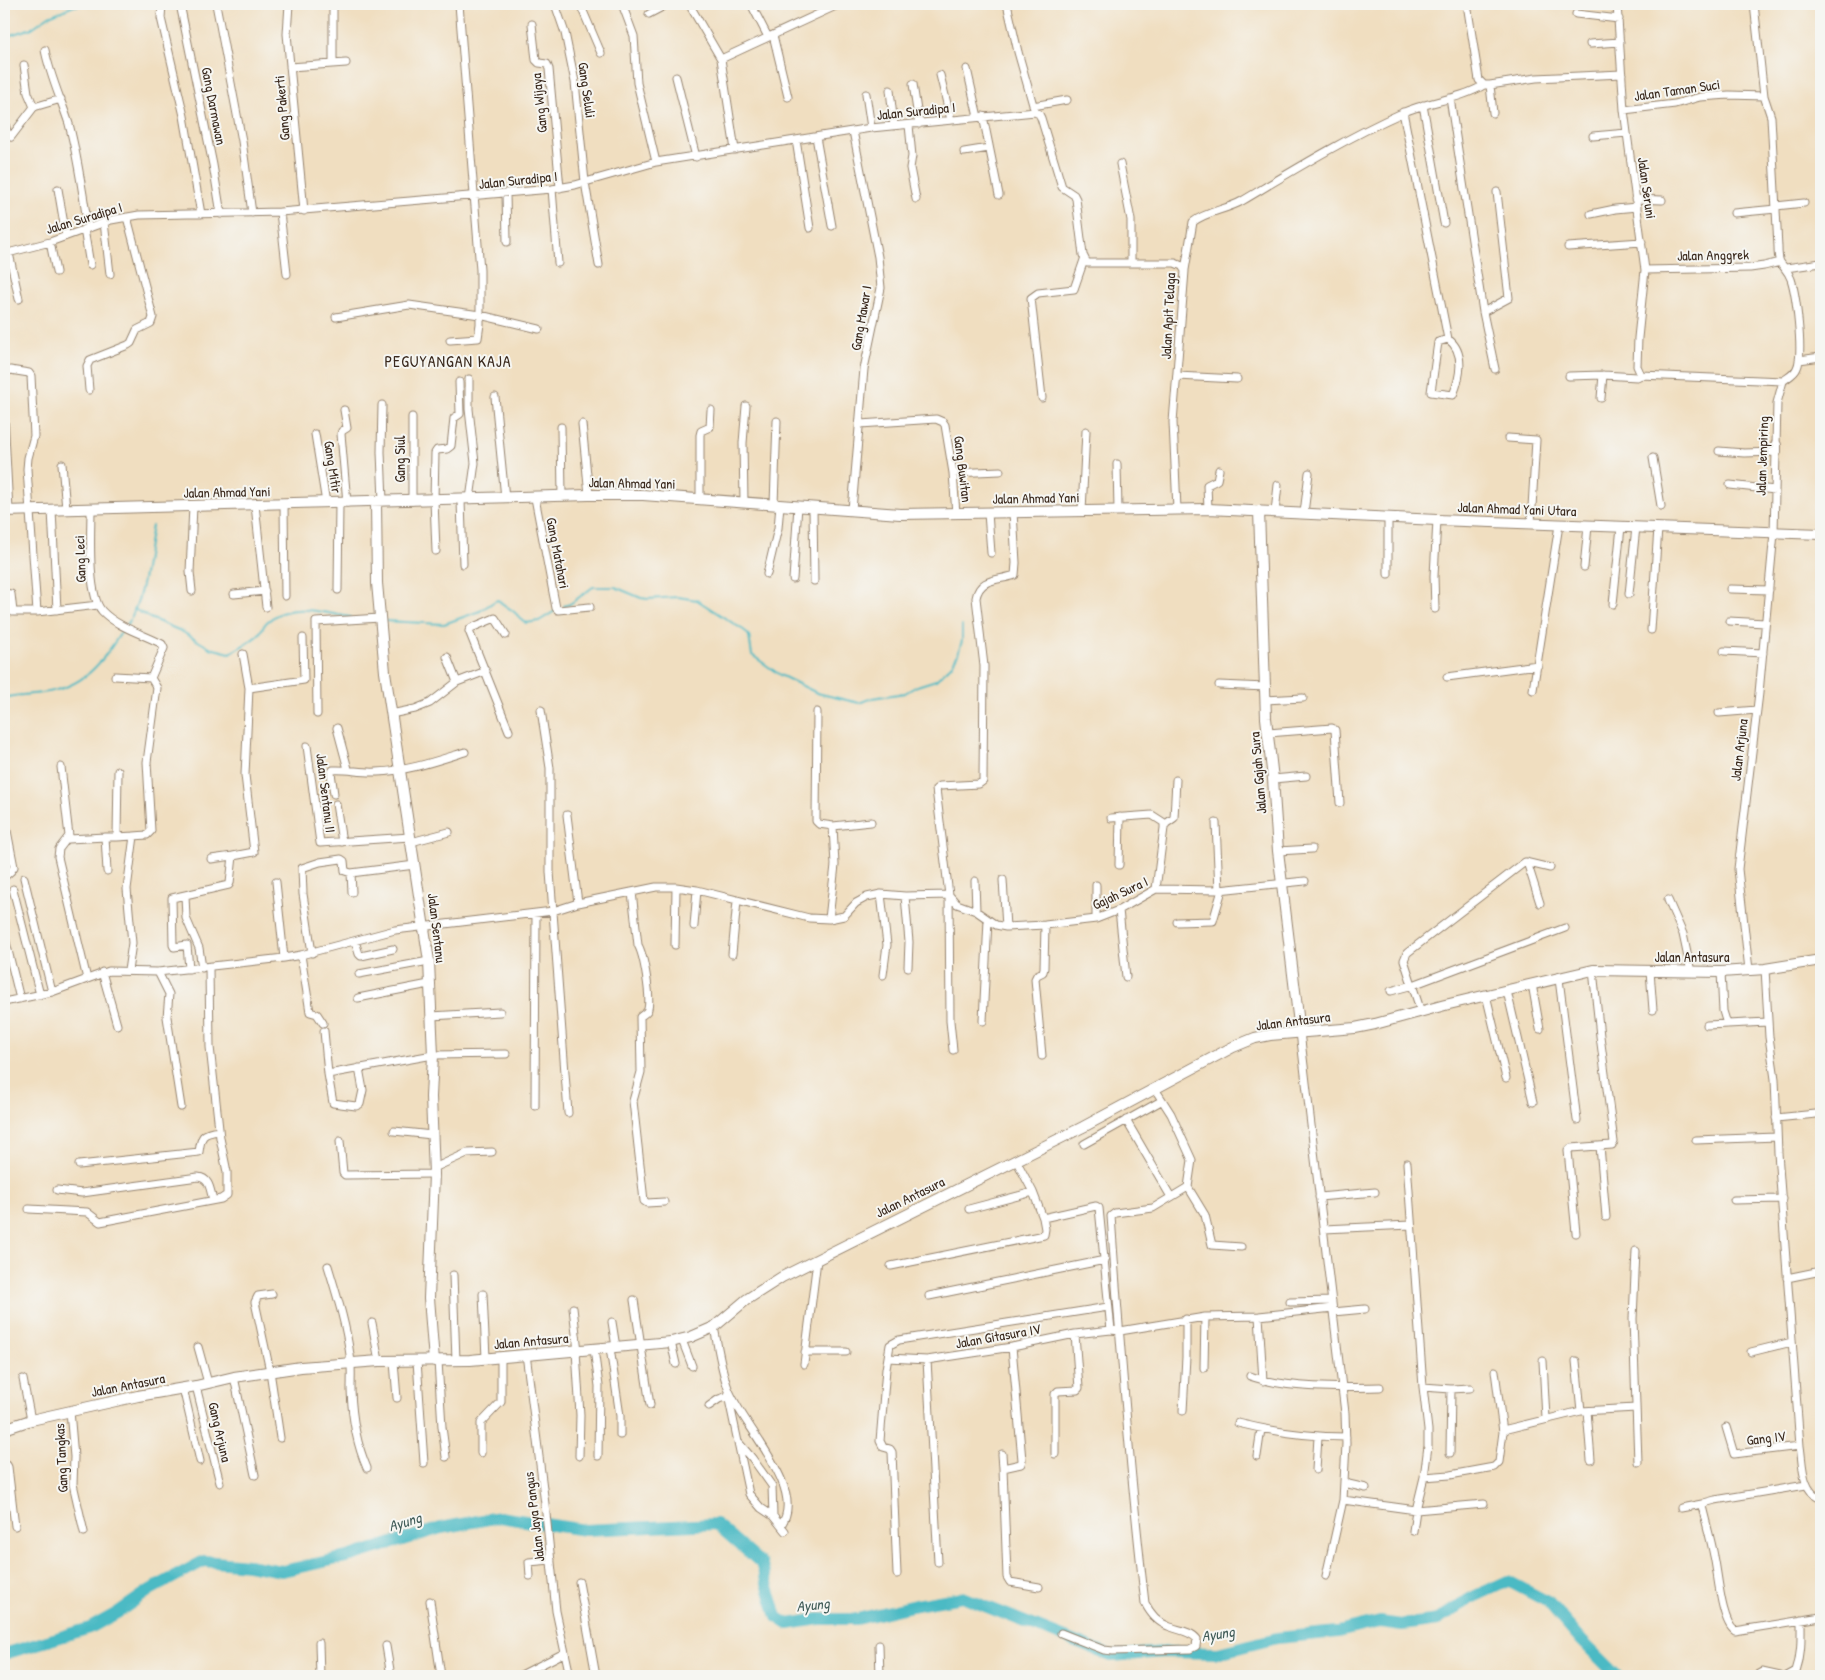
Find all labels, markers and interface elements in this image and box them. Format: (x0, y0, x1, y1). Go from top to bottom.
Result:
street label: Gang Seluli (573, 61, 601, 119)
street label: Gang Darmawan (197, 65, 231, 147)
street label: Gang Wijaya (526, 72, 552, 134)
street label: Jalan Taman Suci (1633, 74, 1721, 105)
street label: Gang Pakerti (269, 75, 295, 141)
street label: Jalan Suradipa I (876, 97, 956, 125)
street label: Jalan Seruni (1634, 156, 1661, 220)
street label: Jalan Suradipa I (478, 166, 558, 194)
street label: Jalan Suradipa I (43, 197, 125, 239)
street label: Jalan Anggrek (1677, 244, 1749, 266)
street label: Jalan Apit Telaga (1156, 272, 1180, 360)
street label: Gang Mawar I (845, 284, 877, 352)
district label: PEGUYANGAN KAJA (384, 350, 512, 372)
street label: Jalan Jempiring (1751, 416, 1773, 496)
street label: Gang Siul (390, 435, 410, 482)
street label: Gang Buwitan (949, 435, 977, 503)
street label: Gang Mitir (319, 439, 347, 495)
street label: Jalan Ahmad Yani (588, 472, 676, 493)
street label: Jalan Ahmad Yani (183, 481, 271, 502)
street label: Jalan Ahmad Yani (992, 487, 1080, 508)
street label: Jalan Ahmad Yani Utara (1457, 497, 1577, 520)
street label: Gang Matahari (541, 516, 575, 590)
street label: Gang Leci (69, 535, 91, 583)
street label: Jalan Arjuna (1725, 717, 1753, 782)
street label: Jalan Gajah Sura (1244, 731, 1272, 815)
street label: Jalan Sentanu II (312, 752, 341, 834)
street label: Gajah Sura I (1089, 871, 1151, 915)
street label: Jalan Sentanu (424, 892, 451, 964)
street label: Jalan Antasura (1655, 947, 1730, 966)
street label: Jalan Antasura (1255, 1006, 1332, 1034)
street label: Jalan Antasura (872, 1171, 948, 1221)
street label: Jalan Gitasura IV (954, 1319, 1042, 1352)
street label: Jalan Antasura (493, 1328, 570, 1353)
street label: Jalan Antasura (89, 1368, 167, 1401)
street label: Gang Arjuna (203, 1400, 237, 1464)
street label: Gang Tangkas (49, 1423, 73, 1493)
street label: Gang IV (1745, 1426, 1787, 1450)
street label: Jalan Jaya Pangus (519, 1471, 549, 1563)
water label: Ayung (386, 1506, 425, 1536)
water label: Ayung (795, 1592, 832, 1617)
water label: Ayung (1200, 1620, 1237, 1646)

